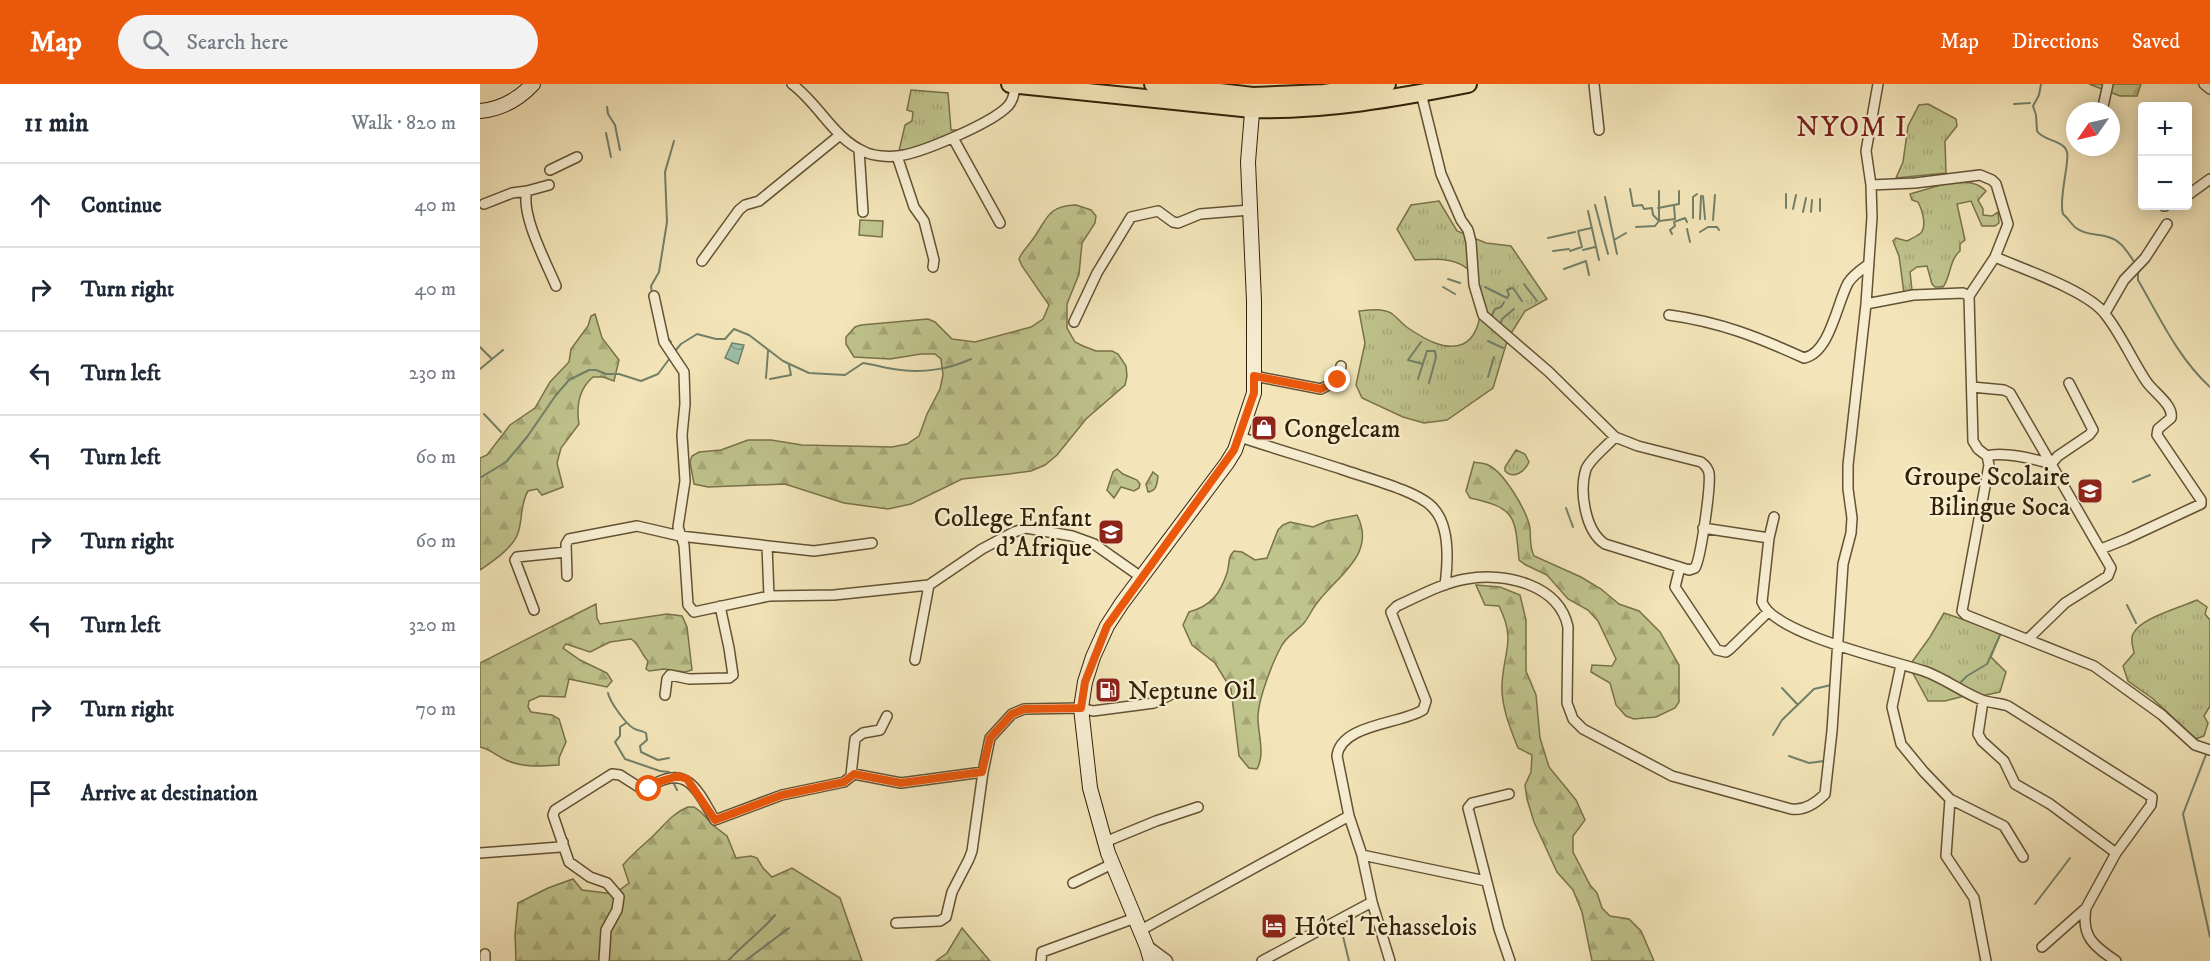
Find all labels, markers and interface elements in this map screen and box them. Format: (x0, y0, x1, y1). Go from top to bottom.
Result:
search box (118, 15, 538, 69)
text: Map (30, 25, 82, 60)
icon: search (139, 26, 172, 59)
text: Search here (187, 29, 288, 56)
text: Map (1940, 29, 1979, 55)
text: Directions (2012, 29, 2099, 55)
text: Saved (2132, 29, 2180, 55)
north arrow (2066, 102, 2120, 156)
map controls (2138, 102, 2192, 210)
button: + (2138, 102, 2192, 156)
text: 11 min (24, 107, 89, 140)
district label: NYOM I (1796, 110, 1908, 145)
text: Walk · 820 m (351, 111, 456, 136)
button: − (2138, 156, 2192, 210)
icon: ahead (24, 189, 57, 222)
text: Continue (81, 192, 162, 219)
text: 40 m (414, 193, 456, 218)
icon: right (24, 273, 57, 306)
text: Turn right (81, 276, 174, 303)
text: 40 m (414, 277, 456, 302)
icon: left (24, 357, 57, 390)
text: Turn left (81, 360, 161, 387)
text: 230 m (409, 361, 456, 386)
route end (1324, 366, 1350, 392)
shop icon: Congelcam (1249, 413, 1279, 443)
place label: Congelcam (1284, 413, 1400, 446)
icon: left (24, 441, 57, 474)
text: Turn left (81, 444, 161, 471)
text: 60 m (416, 445, 456, 470)
place label: Groupe Scolaire Bilingue Soca (1904, 461, 2070, 524)
school or university icon: Groupe Scolaire Bilingue Soca (2075, 476, 2105, 506)
place label: College Enfant d'Afrique (934, 502, 1092, 565)
school or university icon: College Enfant d'Afrique (1096, 517, 1126, 547)
icon: right (24, 525, 57, 558)
text: Turn right (81, 528, 174, 555)
text: 60 m (416, 529, 456, 554)
icon: left (24, 609, 57, 642)
text: Turn left (81, 612, 161, 639)
text: 320 m (409, 613, 456, 638)
fuel station icon: Neptune Oil (1093, 675, 1123, 705)
place label: Neptune Oil (1128, 675, 1257, 708)
icon: right (24, 693, 57, 726)
text: Turn right (81, 696, 174, 723)
text: 70 m (415, 697, 456, 722)
route start (635, 775, 661, 801)
icon: arrive (24, 777, 57, 810)
text: Arrive at destination (81, 780, 258, 807)
hotel icon: Hôtel Tehasselois (1259, 911, 1289, 941)
place label: Hôtel Tehasselois (1294, 911, 1477, 944)

